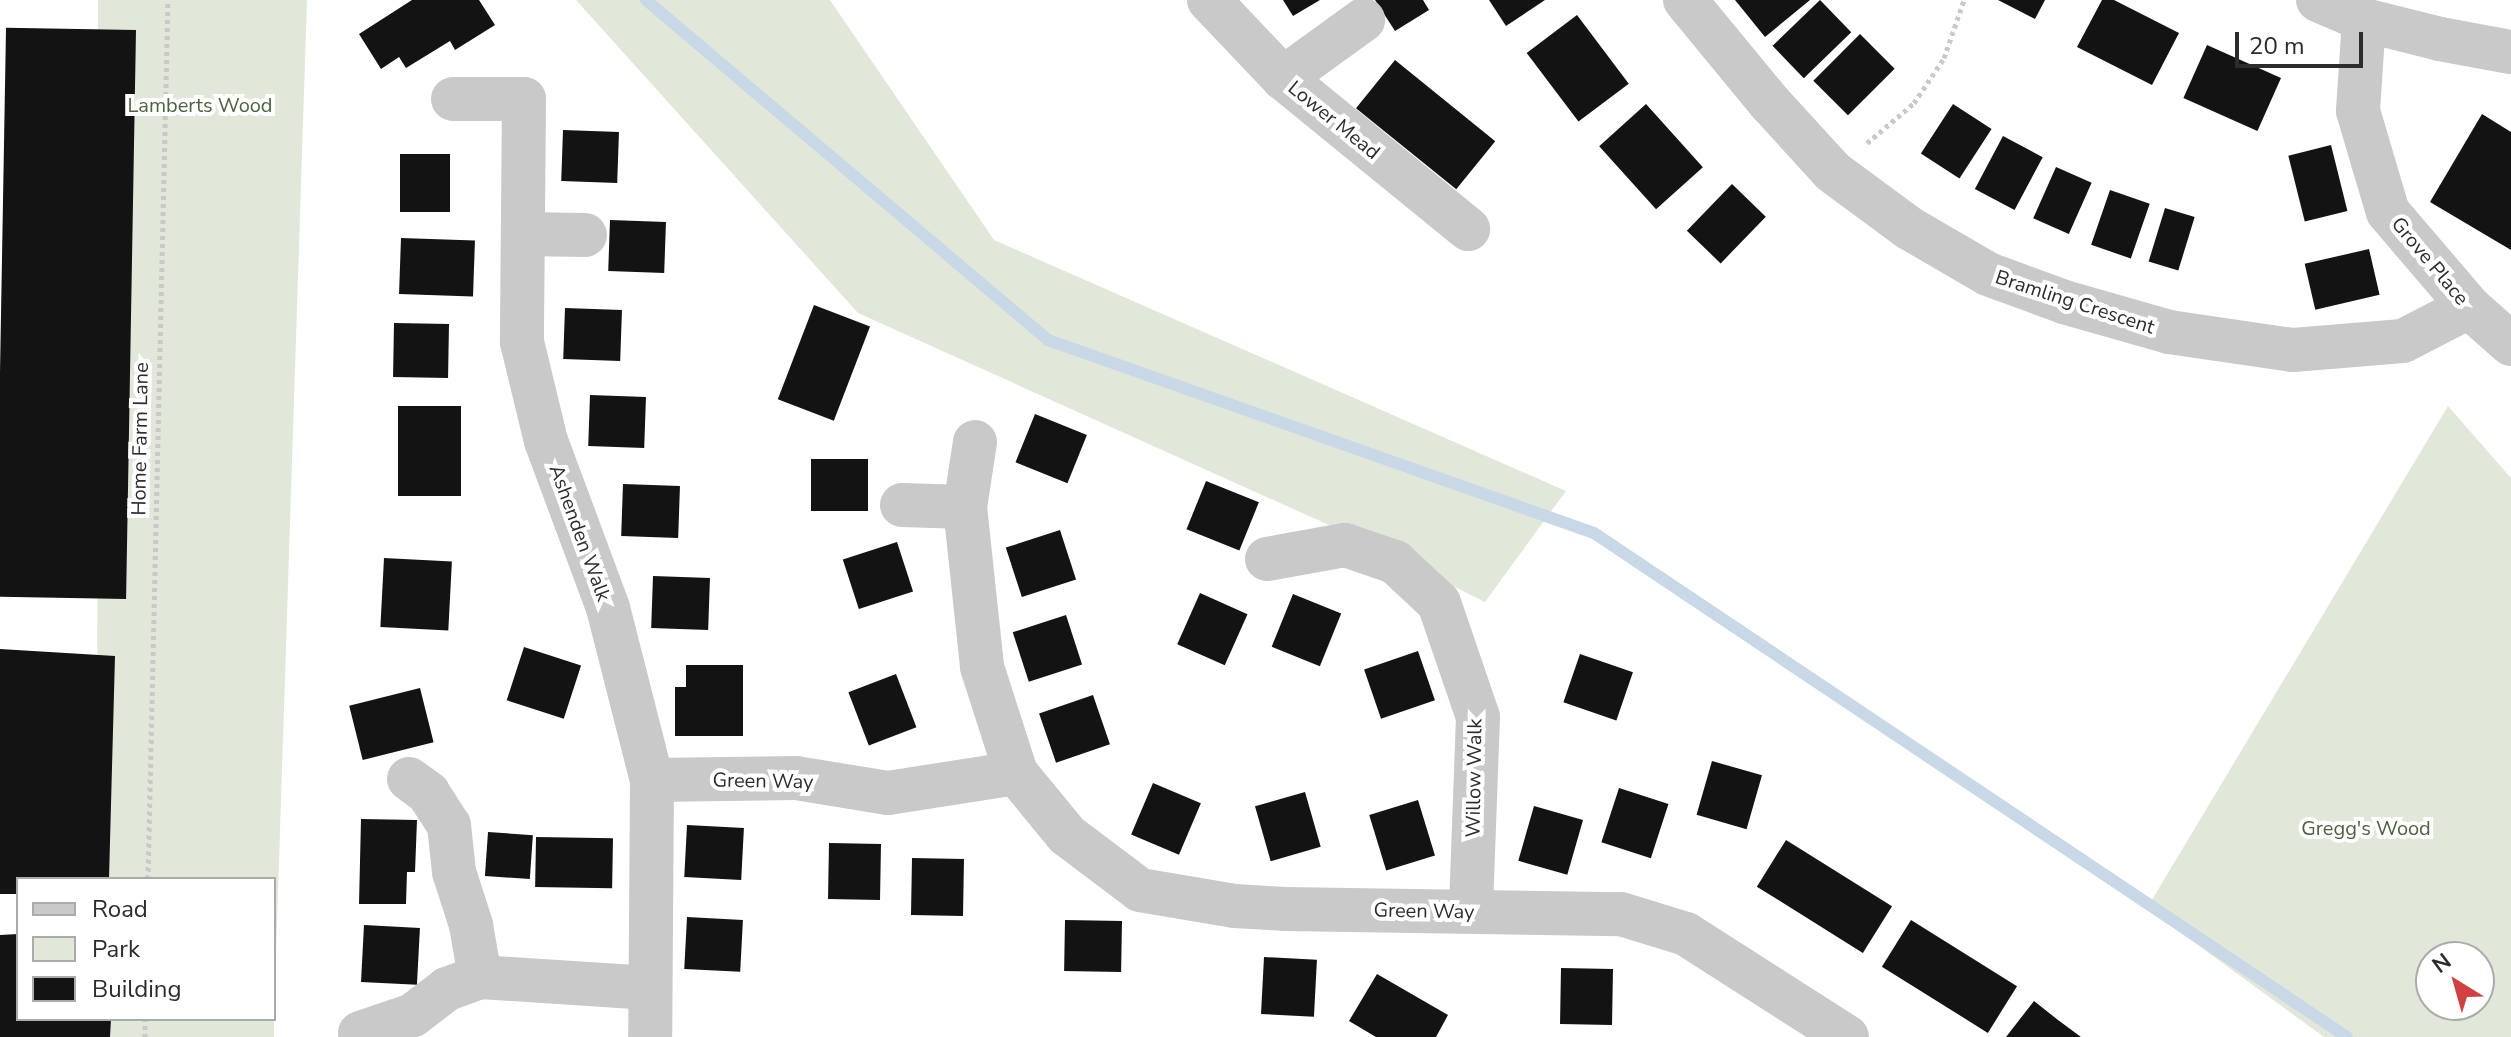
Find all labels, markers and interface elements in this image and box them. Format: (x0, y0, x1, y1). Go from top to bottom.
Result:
scale bar (2239, 16, 2367, 66)
text: 20 m (2249, 30, 2305, 62)
street label: Lower Mead (1283, 76, 1385, 164)
park label: Lamberts Wood (127, 93, 273, 117)
street label: Grove Place (2386, 212, 2474, 310)
street label: Bramling Crescent (1992, 265, 2158, 339)
street label: Home Farm Lane (127, 362, 153, 516)
street label: Ashenden Walk (544, 461, 616, 605)
street label: Willow Walk (1461, 718, 1487, 838)
street label: Green Way (712, 768, 814, 794)
park label: Gregg's Wood (2301, 816, 2431, 840)
legend (16, 877, 276, 1021)
text: Road (92, 893, 148, 925)
street label: Green Way (1373, 898, 1475, 924)
text: Park (92, 933, 140, 965)
north arrow (2415, 941, 2495, 1021)
text: N (2426, 946, 2457, 980)
text: Building (92, 973, 182, 1005)

